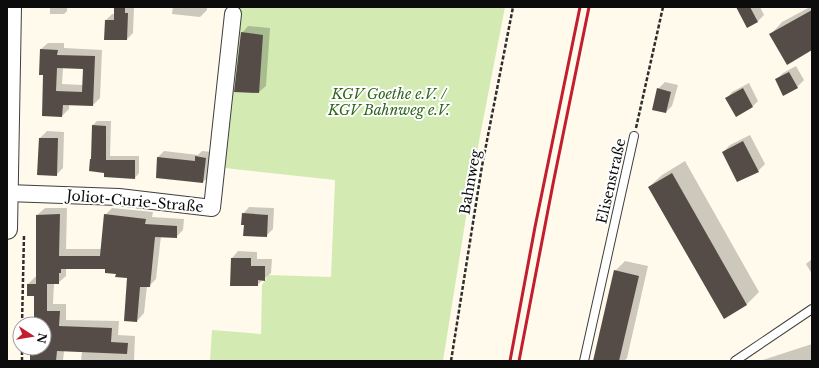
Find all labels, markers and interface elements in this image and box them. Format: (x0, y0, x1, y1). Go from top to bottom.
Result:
park label: KGV Goethe e.V. / KGV Bahnweg e.V. (327, 85, 450, 119)
street label: Elisenstraße (592, 136, 630, 226)
street label: Bahnweg (455, 148, 485, 216)
street label: Joliot-Curie-Straße (64, 186, 204, 216)
north arrow (12, 316, 52, 356)
text: N (34, 332, 50, 345)

